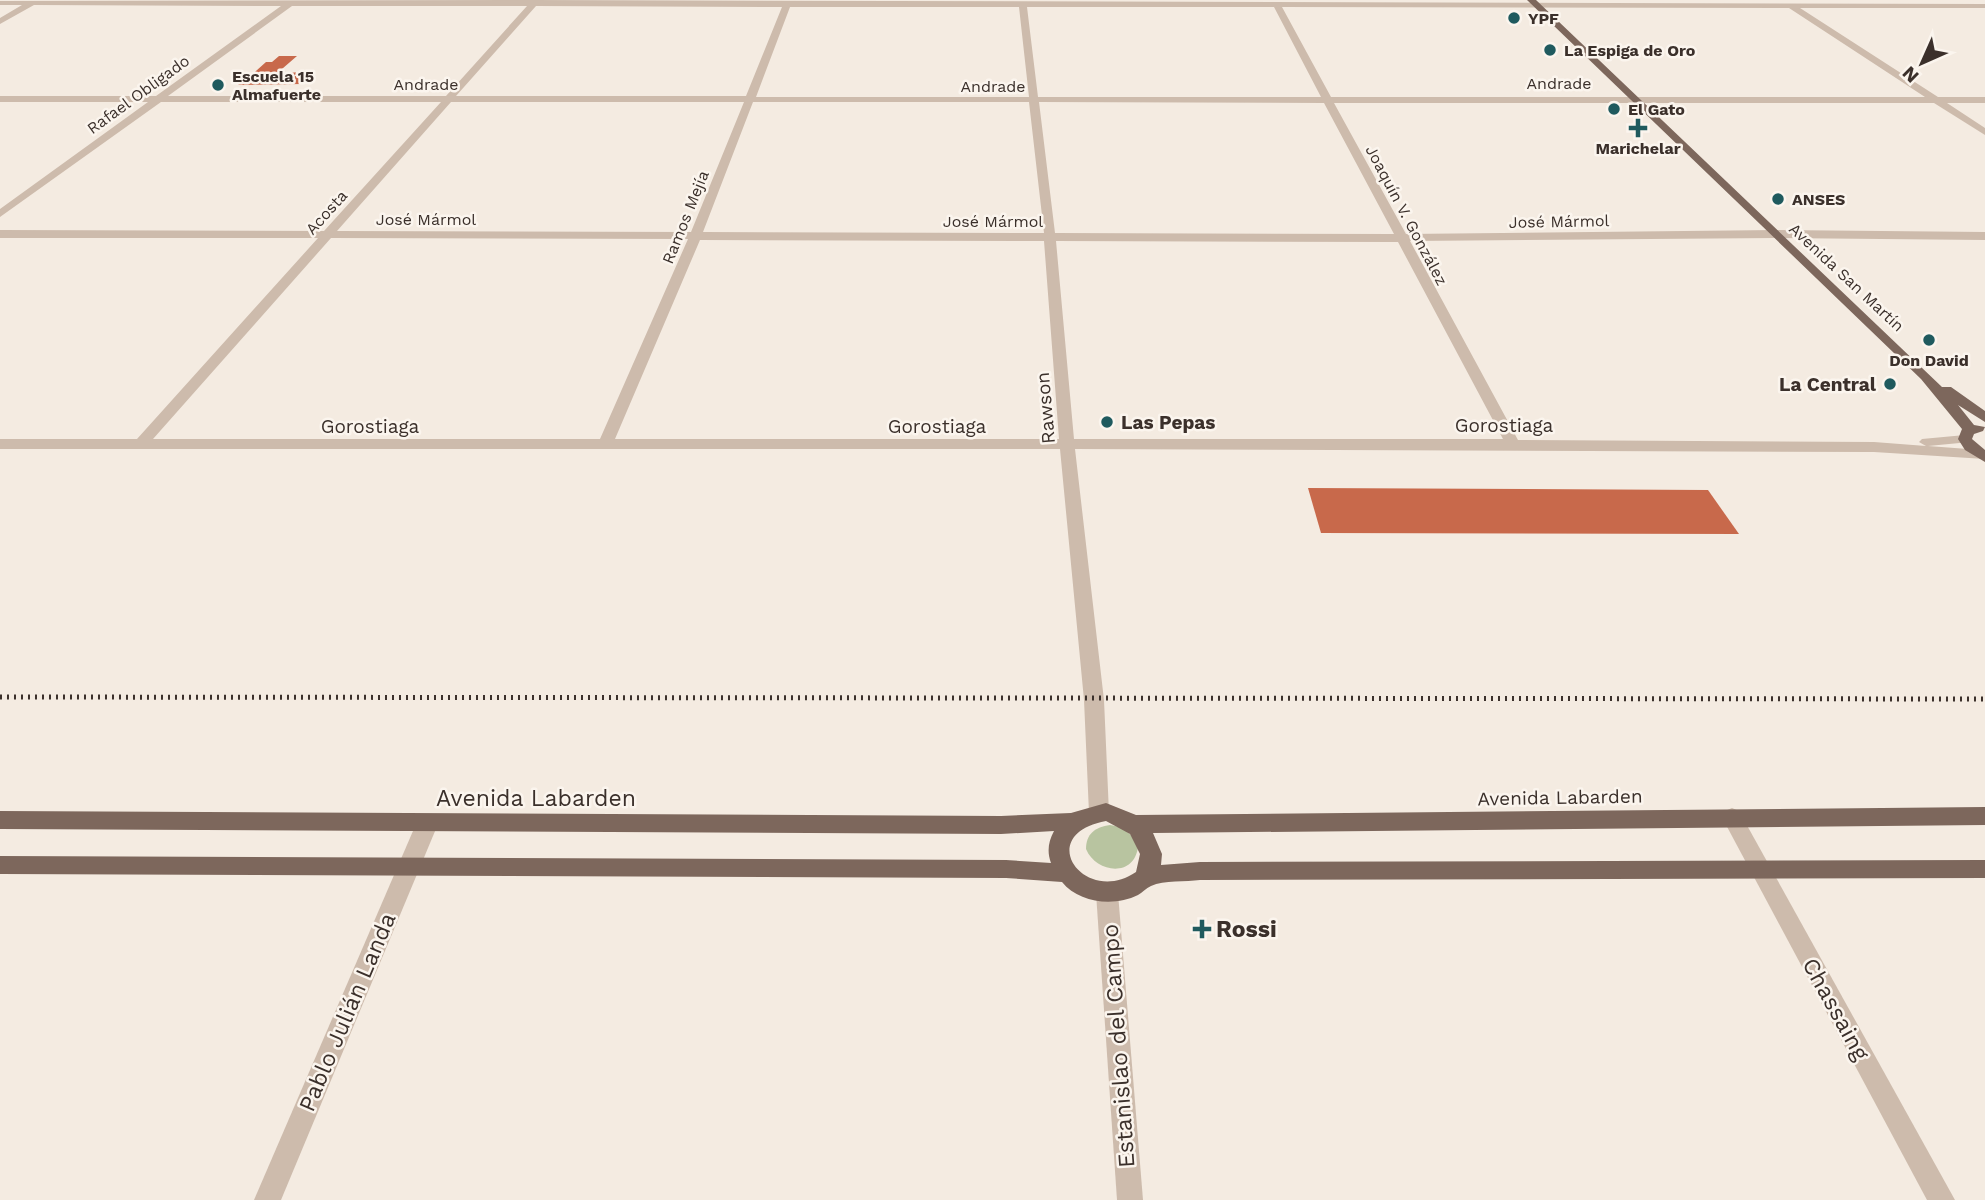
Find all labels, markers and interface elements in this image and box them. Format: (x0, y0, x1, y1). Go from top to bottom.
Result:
place label: YPF (1528, 9, 1559, 28)
marker: YPF (1506, 10, 1522, 26)
north arrow (1887, 28, 1957, 98)
place label: La Espiga de Oro (1564, 41, 1696, 60)
marker: La Espiga de Oro (1542, 42, 1558, 58)
street label: Rafael Obligado (83, 51, 193, 138)
text: N (1897, 62, 1923, 88)
place label: Escuela 15 Almafuerte (232, 67, 321, 104)
street label: Andrade (1526, 74, 1592, 93)
street label: Andrade (393, 75, 459, 94)
marker: Escuela 15 Almafuerte (210, 77, 226, 93)
street label: Andrade (960, 77, 1026, 96)
place label: El Gato (1628, 100, 1685, 119)
marker: El Gato (1606, 101, 1622, 117)
marker: Marichelar (1630, 120, 1646, 136)
place label: Marichelar (1595, 139, 1681, 158)
street label: Joaquín V. González (1362, 142, 1452, 289)
street label: Ramos Mejía (658, 168, 713, 267)
street label: Acosta (302, 186, 351, 238)
place label: ANSES (1792, 190, 1845, 209)
marker: ANSES (1770, 191, 1786, 207)
street label: José Mármol (376, 210, 476, 229)
street label: José Mármol (1509, 211, 1610, 232)
street label: José Mármol (943, 212, 1043, 231)
street label: Avenida San Martín (1785, 219, 1908, 335)
marker: Don David (1921, 332, 1937, 348)
place label: Don David (1889, 351, 1969, 370)
street label: Rawson (1031, 371, 1060, 445)
place label: La Central (1779, 373, 1877, 396)
marker: La Central (1882, 376, 1898, 392)
place label: Las Pepas (1121, 411, 1215, 434)
marker: Las Pepas (1099, 414, 1115, 430)
street label: Gorostiaga (1455, 414, 1554, 437)
street label: Gorostiaga (321, 415, 420, 438)
street label: Gorostiaga (888, 415, 987, 438)
street label: Avenida Labarden (436, 785, 636, 812)
street label: Avenida Labarden (1477, 785, 1643, 810)
street label: Pablo Julián Landa (293, 909, 402, 1116)
place label: Rossi (1216, 916, 1277, 943)
marker: Rossi (1194, 921, 1210, 937)
street label: Estanislao del Campo (1097, 923, 1140, 1169)
street label: Chassaing (1796, 953, 1875, 1066)

